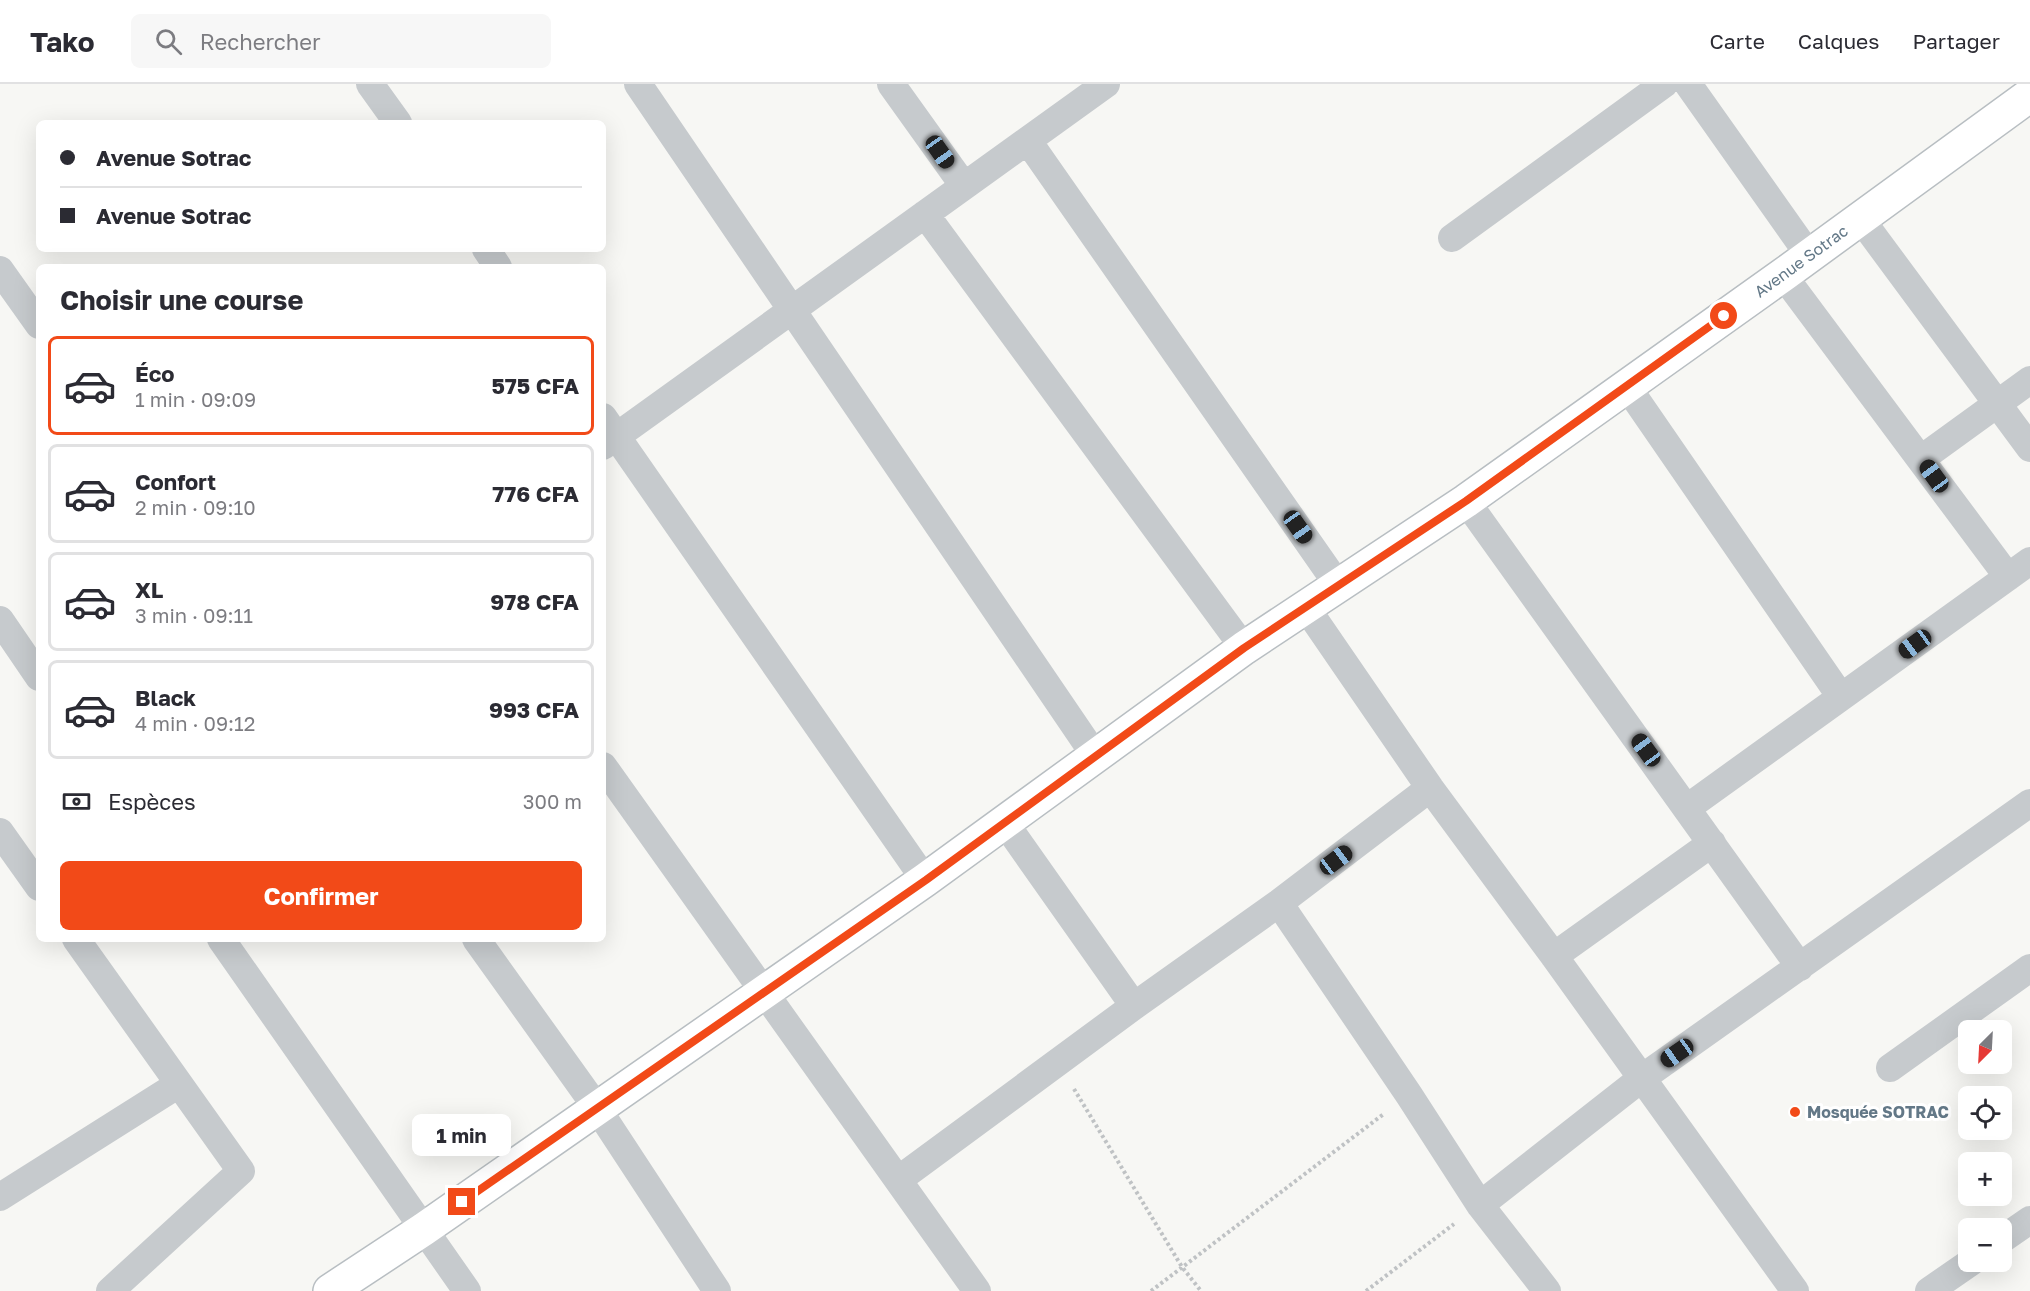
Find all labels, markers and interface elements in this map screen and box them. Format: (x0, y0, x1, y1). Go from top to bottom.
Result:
search box (131, 14, 551, 68)
text: Tako (30, 25, 95, 58)
icon: search (152, 25, 185, 58)
text: Rechercher (200, 28, 321, 55)
text: Carte (1709, 28, 1765, 54)
text: Calques (1798, 28, 1879, 54)
text: Partager (1912, 28, 2000, 54)
car (922, 132, 958, 172)
text: Avenue Sotrac (96, 144, 251, 171)
text: Avenue Sotrac (96, 202, 251, 229)
street label: Avenue Sotrac (1750, 220, 1852, 302)
text: Choisir une course (60, 284, 303, 316)
route start (1710, 302, 1737, 329)
icon: car (63, 359, 117, 413)
text: Éco (135, 360, 174, 387)
text: 575 CFA (491, 372, 579, 399)
text: 1 min · 09:09 (135, 387, 256, 411)
car (1916, 456, 1952, 496)
icon: car (63, 467, 117, 521)
text: Confort (135, 468, 216, 495)
text: 776 CFA (492, 480, 579, 507)
text: 2 min · 09:10 (135, 495, 256, 519)
car (1280, 507, 1316, 547)
icon: car (63, 575, 117, 629)
text: XL (135, 576, 163, 603)
text: 978 CFA (490, 588, 579, 615)
text: 3 min · 09:11 (135, 603, 253, 627)
car (1895, 626, 1935, 662)
icon: car (63, 683, 117, 737)
text: Black (135, 684, 196, 711)
text: 993 CFA (489, 696, 579, 723)
text: 4 min · 09:12 (135, 711, 255, 735)
car (1628, 730, 1664, 770)
icon: cash (60, 785, 93, 818)
text: Espèces (108, 788, 196, 815)
text: 300 m (523, 789, 582, 813)
car (1316, 842, 1356, 878)
button: Confirmer (60, 861, 582, 930)
north arrow (1958, 1020, 2012, 1074)
map controls (1958, 1020, 2012, 1272)
car (1657, 1035, 1697, 1071)
button: locate (1958, 1086, 2012, 1140)
place label: Mosquée SOTRAC (1807, 1102, 1949, 1122)
marker: Mosquée SOTRAC (1788, 1105, 1802, 1119)
callout: 1 min (412, 1115, 512, 1157)
text: 1 min (436, 1123, 487, 1147)
button: + (1958, 1152, 2012, 1206)
route end (448, 1188, 475, 1215)
button: − (1958, 1218, 2012, 1272)

